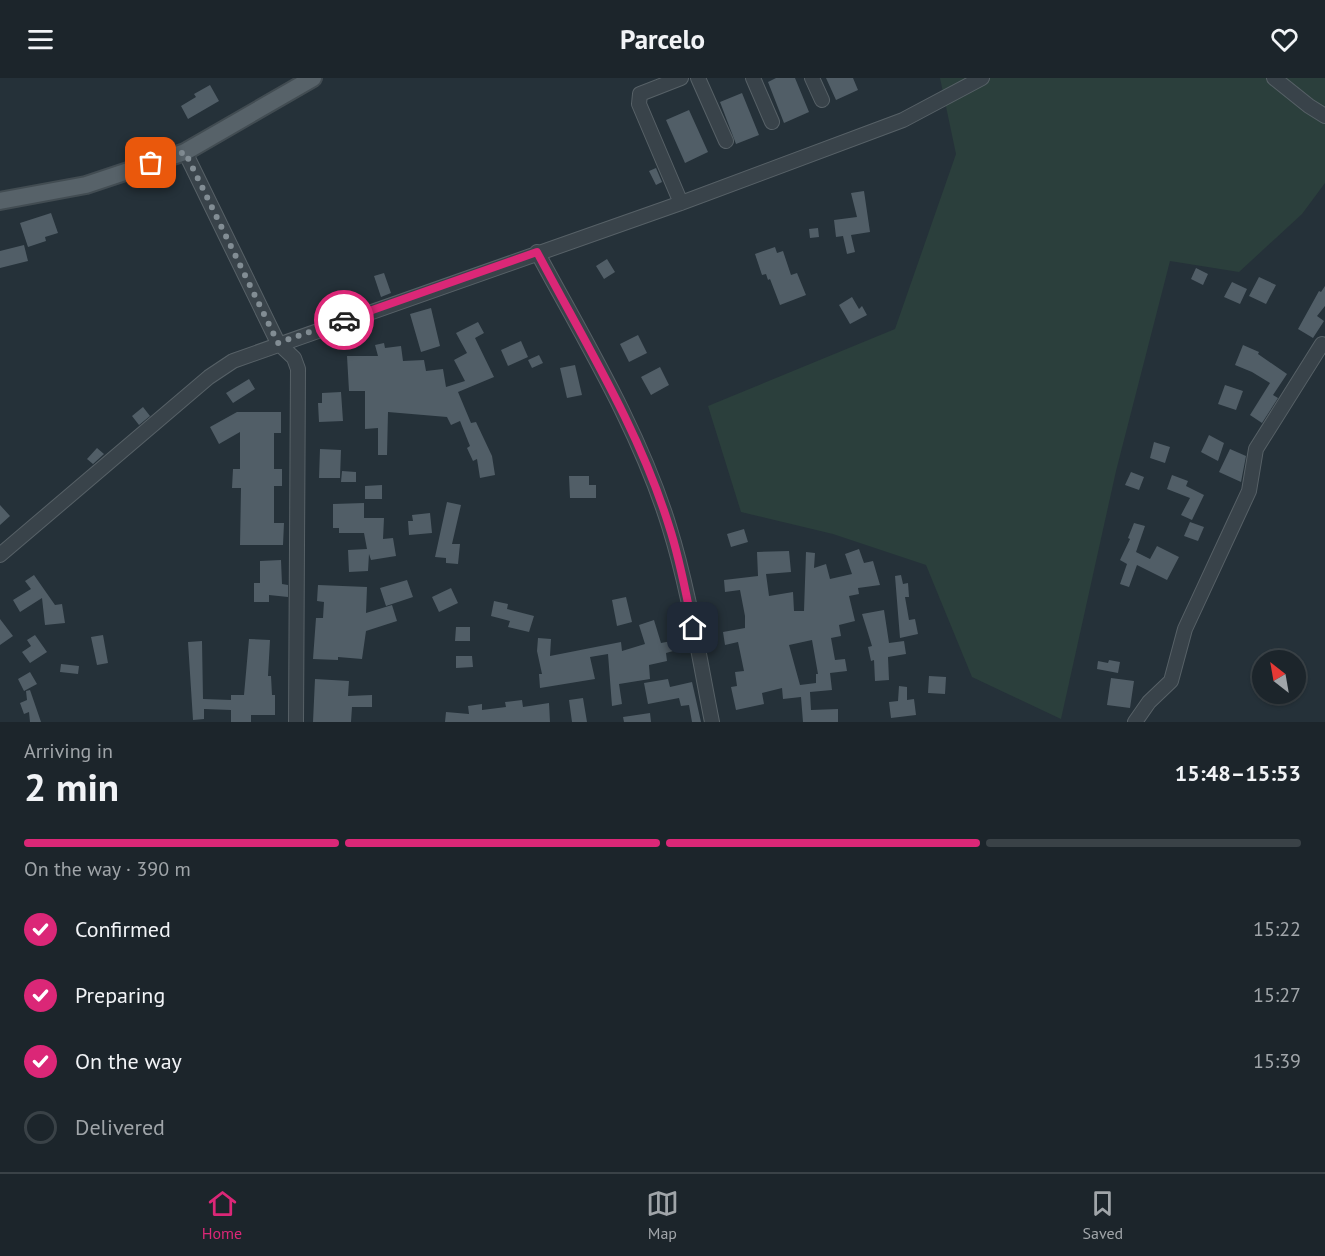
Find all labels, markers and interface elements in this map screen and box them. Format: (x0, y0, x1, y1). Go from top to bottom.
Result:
text: Parcelo (620, 22, 705, 56)
icon: menu (24, 23, 57, 56)
icon: heart (1268, 23, 1301, 56)
pin (125, 137, 176, 188)
icon: bag (134, 146, 167, 179)
courier (314, 290, 374, 350)
icon: car (328, 304, 361, 337)
pin (667, 602, 718, 653)
icon: home (676, 611, 709, 644)
north arrow (1252, 650, 1306, 704)
map controls (1252, 650, 1306, 704)
text: Arriving in (24, 738, 113, 764)
text: 15:48–15:53 (1175, 759, 1301, 787)
text: 2 min (24, 761, 119, 812)
text: On the way · 390 m (24, 856, 191, 882)
icon: check (24, 913, 57, 946)
text: Confirmed (75, 915, 171, 943)
text: 15:22 (1253, 916, 1301, 942)
icon: check (24, 979, 57, 1012)
text: Preparing (75, 981, 165, 1009)
text: 15:27 (1253, 982, 1301, 1008)
icon: check (24, 1045, 57, 1078)
text: On the way (75, 1047, 182, 1075)
text: 15:39 (1253, 1048, 1301, 1074)
text: Delivered (75, 1113, 165, 1141)
tab: Home (202, 1187, 242, 1243)
tab: Map (646, 1187, 679, 1243)
tab: Saved (1082, 1187, 1123, 1243)

